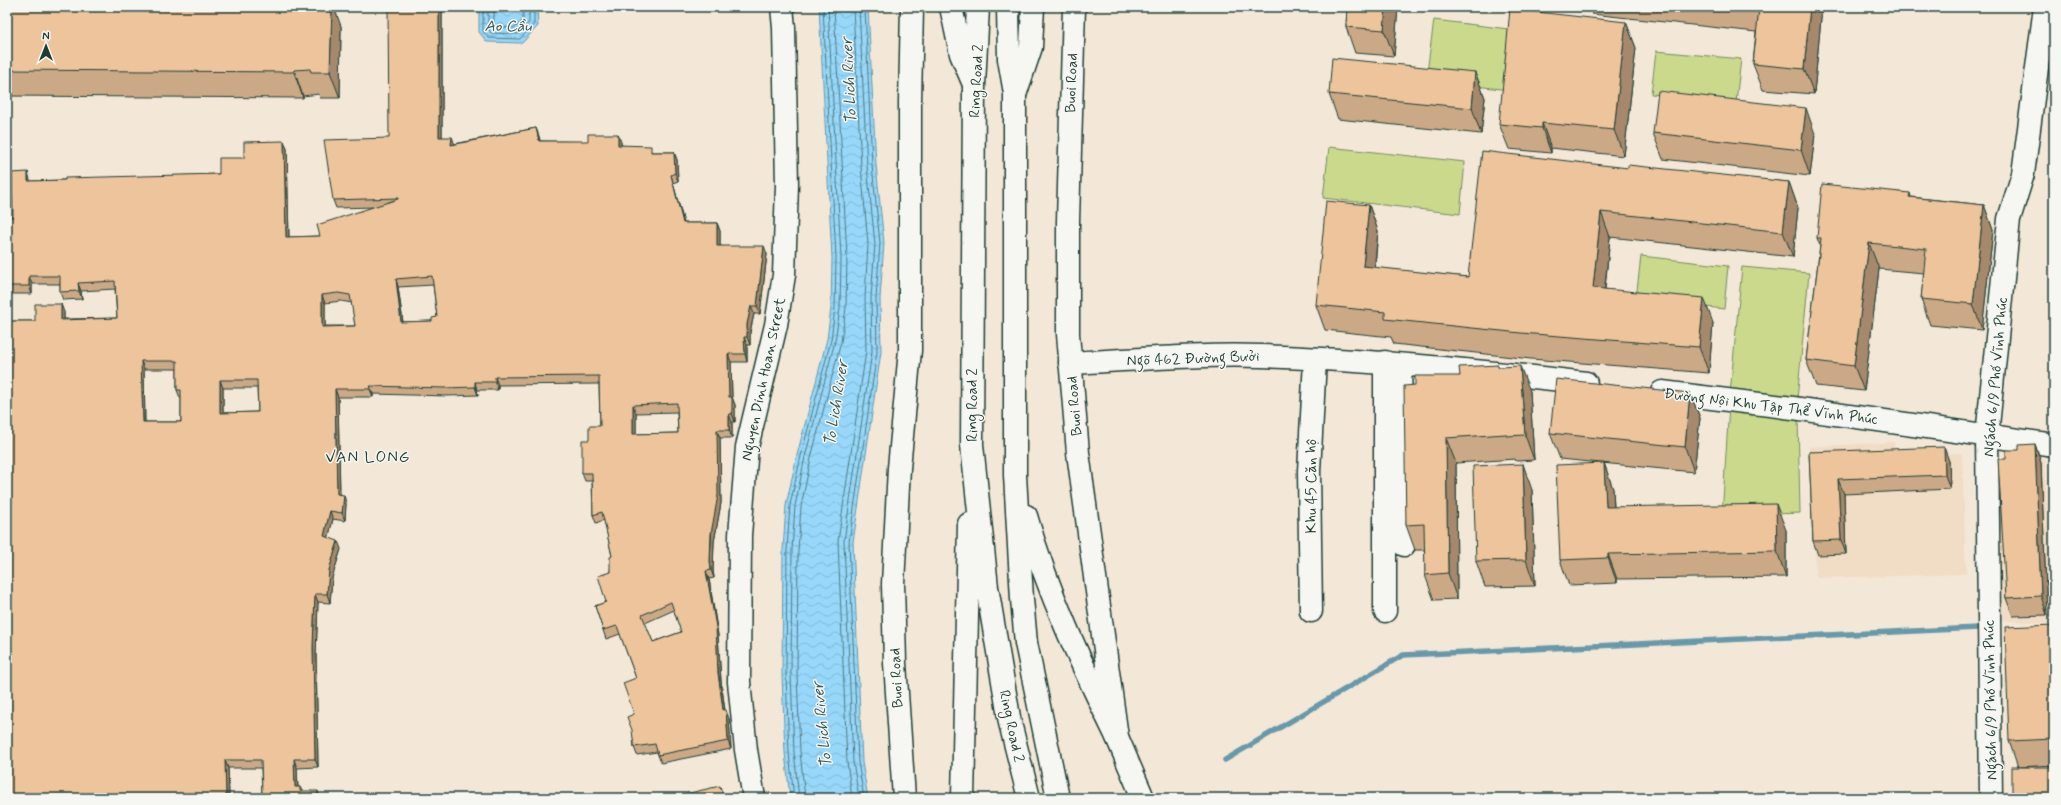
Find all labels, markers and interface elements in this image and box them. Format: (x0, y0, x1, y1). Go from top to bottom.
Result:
water label: Ao Cầu (484, 16, 532, 37)
north arrow (26, 26, 66, 66)
text: N (42, 30, 50, 44)
water label: To Lich River (837, 35, 862, 125)
street label: Ring Road 2 (965, 44, 990, 118)
street label: Buoi Road (1061, 53, 1083, 113)
street label: Nguyen Dinh Hoan Street (737, 295, 792, 463)
street label: Ngách 6/9 Phố Vĩnh Phúc (1979, 296, 2014, 458)
street label: Ngõ 462 Đường Bưởi (1126, 347, 1260, 372)
water label: To Lich River (819, 356, 854, 448)
street label: Ring Road 2 (963, 368, 984, 442)
street label: Buoi Road (1062, 375, 1088, 437)
street label: Đường Nội Khu Tập Thể Vĩnh Phúc (1663, 384, 1879, 431)
street label: Khu 45 Căn hộ (1302, 439, 1322, 533)
district label: VAN LONG (326, 447, 410, 468)
street label: Ngách 6/9 Phố Vĩnh Phúc (1980, 620, 2003, 780)
street label: Buoi Road (885, 648, 909, 708)
water label: To Lich River (807, 678, 837, 769)
street label: Ring Road 2 (993, 688, 1028, 764)

